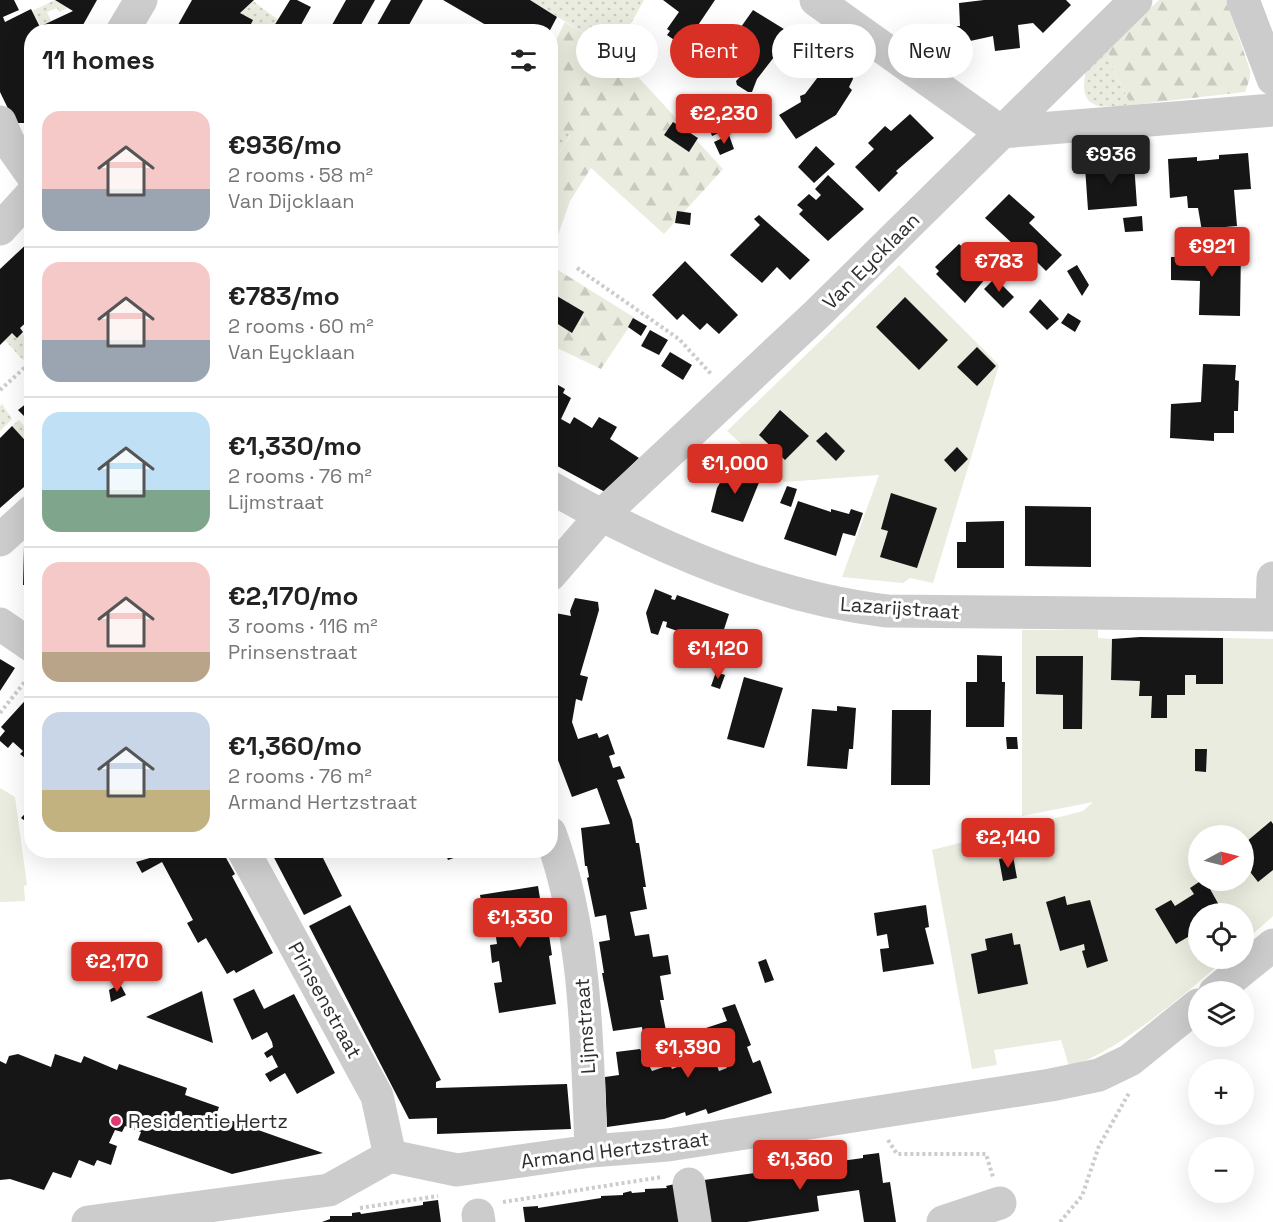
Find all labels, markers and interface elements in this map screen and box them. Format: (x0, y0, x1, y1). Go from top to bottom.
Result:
chip: Buy (576, 24, 658, 78)
chip: Rent (670, 24, 760, 78)
chip: Filters (772, 24, 876, 78)
chip: New (888, 24, 973, 78)
text: 11 homes (42, 43, 155, 77)
icon: filters (507, 44, 540, 77)
pin: €2,230 (675, 94, 773, 145)
text: €2,230 (690, 100, 758, 126)
text: €936/mo (228, 128, 342, 162)
icon: home (90, 135, 162, 207)
pin: €936 (1075, 135, 1147, 186)
text: €936 (1086, 141, 1136, 167)
text: 2 rooms · 58 m² (228, 162, 373, 188)
text: Van Dijcklaan (228, 188, 355, 214)
street label: Van Eycklaan (817, 207, 925, 315)
pin: €921 (1176, 227, 1248, 278)
text: €921 (1189, 233, 1235, 259)
pin: €783 (963, 242, 1035, 293)
text: €783 (975, 248, 1023, 274)
text: €783/mo (228, 279, 340, 313)
icon: home (90, 286, 162, 358)
text: 2 rooms · 60 m² (228, 313, 374, 339)
text: Van Eycklaan (228, 339, 355, 365)
text: €1,330/mo (228, 429, 362, 463)
icon: home (90, 436, 162, 508)
pin: €1,000 (686, 444, 784, 495)
text: €1,000 (701, 450, 769, 476)
text: 2 rooms · 76 m² (228, 463, 372, 489)
text: Lijmstraat (228, 489, 324, 515)
text: €2,170/mo (228, 579, 358, 613)
icon: home (90, 586, 162, 658)
street label: Lazarijstraat (839, 591, 961, 625)
text: 3 rooms · 116 m² (228, 613, 378, 639)
pin: €1,120 (669, 629, 767, 680)
text: €1,120 (687, 635, 749, 661)
text: Prinsenstraat (228, 639, 358, 665)
text: €1,360/mo (228, 729, 362, 763)
icon: home (90, 736, 162, 808)
text: 2 rooms · 76 m² (228, 763, 372, 789)
text: Armand Hertzstraat (228, 789, 418, 815)
pin: €2,140 (959, 818, 1057, 869)
text: €2,140 (976, 824, 1041, 850)
north arrow (1188, 825, 1254, 891)
map controls (1188, 825, 1254, 1203)
pin: €1,330 (471, 898, 569, 949)
button: locate (1188, 903, 1254, 969)
text: €1,330 (487, 904, 553, 930)
street label: Prinsenstraat (282, 937, 368, 1063)
pin: €2,170 (68, 942, 166, 993)
text: €2,170 (85, 948, 149, 974)
street label: Lijmstraat (569, 977, 601, 1075)
button: layers (1188, 981, 1254, 1047)
pin: €1,390 (639, 1028, 737, 1079)
text: €1,390 (655, 1034, 721, 1060)
button: + (1188, 1059, 1254, 1125)
place label: Residentie Hertz (128, 1108, 288, 1134)
marker: Residentie Hertz (109, 1114, 123, 1128)
street label: Armand Hertzstraat (519, 1126, 711, 1174)
button: − (1188, 1137, 1254, 1203)
pin: €1,360 (751, 1140, 849, 1191)
text: €1,360 (767, 1146, 833, 1172)

